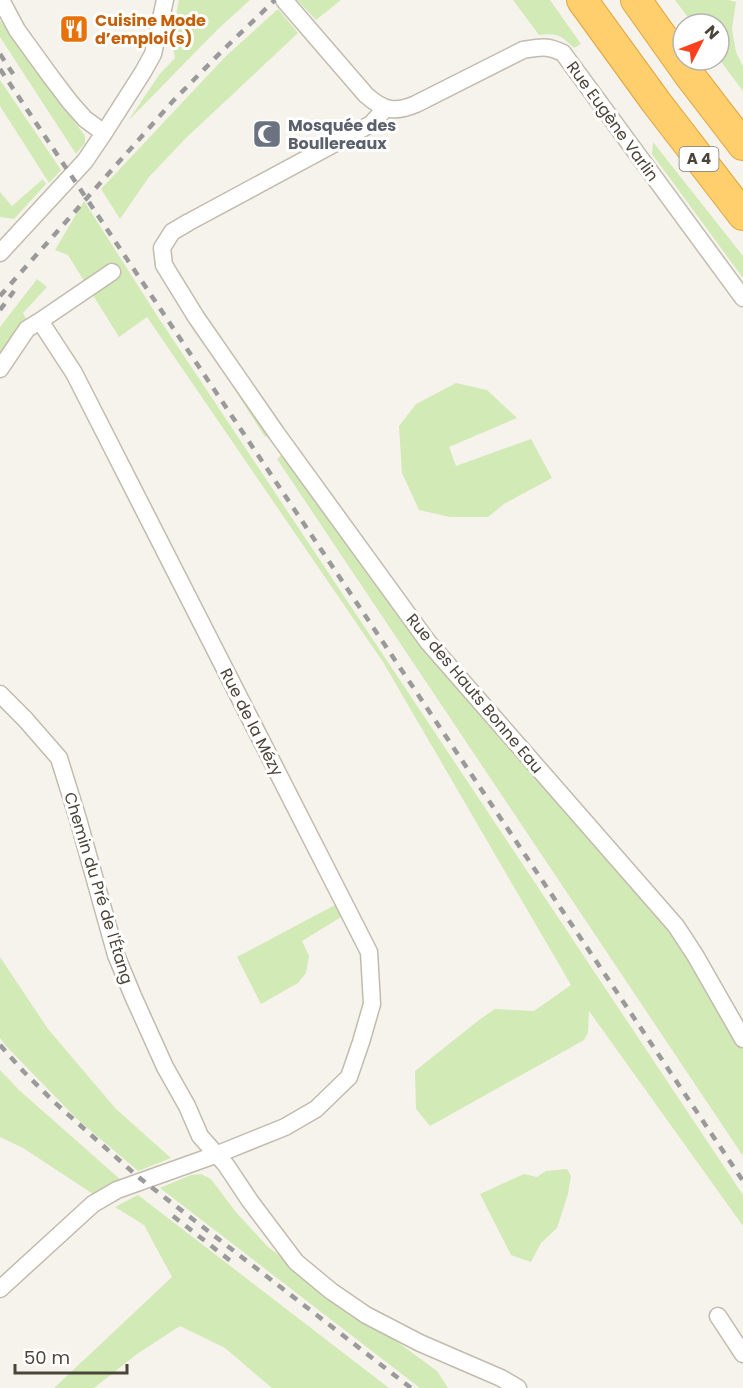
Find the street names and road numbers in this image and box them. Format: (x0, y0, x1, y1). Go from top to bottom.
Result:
street label: Rue Eugène Varlin (561, 56, 664, 186)
road number: A 4 (680, 147, 718, 171)
street label: Rue des Hauts Bonne Eau (401, 609, 548, 778)
street label: Rue de la Mézy (214, 664, 289, 780)
street label: Chemin du Pré de l'Étang (58, 789, 139, 987)

